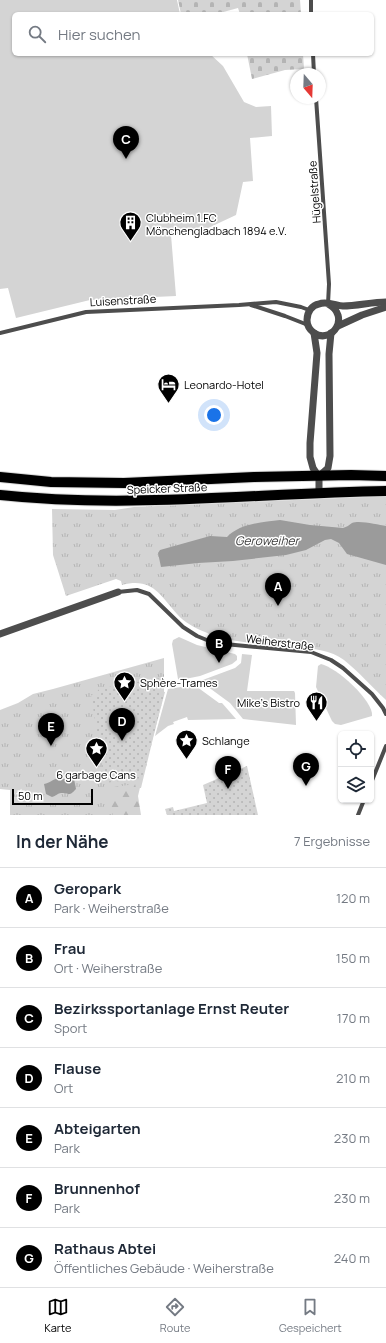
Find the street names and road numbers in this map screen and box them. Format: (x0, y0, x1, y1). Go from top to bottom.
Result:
street label: Hügelstraße (304, 160, 324, 224)
street label: Luisenstraße (89, 291, 157, 309)
street label: Speicker Straße (127, 479, 208, 497)
street label: Weiherstraße (245, 630, 315, 654)

